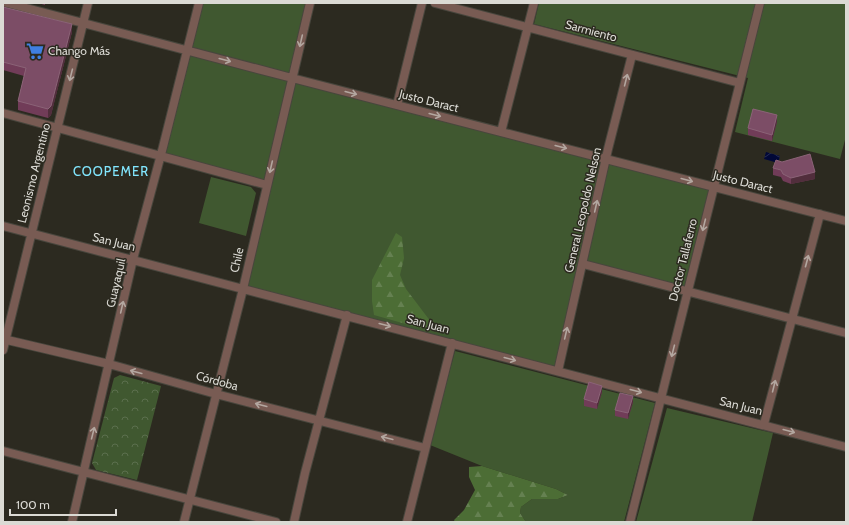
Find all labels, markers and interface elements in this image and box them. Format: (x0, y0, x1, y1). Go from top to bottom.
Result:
street label: Sarmiento (564, 16, 619, 45)
one-way arrow (297, 34, 304, 47)
supermarket icon: Chango Más (25, 41, 45, 61)
place label: Chango Más (48, 43, 110, 58)
one-way arrow (218, 57, 231, 64)
one-way arrow (66, 68, 74, 81)
one-way arrow (622, 74, 630, 87)
street label: Justo Daract (397, 86, 460, 115)
one-way arrow (344, 90, 357, 97)
one-way arrow (428, 112, 441, 119)
street label: Leonismo Argentino (14, 121, 53, 224)
one-way arrow (554, 144, 567, 151)
street label: General Leopoldo Nelson (561, 145, 604, 274)
one-way arrow (267, 161, 275, 174)
district label: COOPEMER (73, 163, 149, 179)
street label: Justo Daract (711, 167, 774, 196)
one-way arrow (680, 176, 693, 184)
one-way arrow (592, 200, 600, 213)
street label: Doctor Tallaferro (665, 217, 700, 303)
one-way arrow (700, 218, 708, 231)
street label: San Juan (91, 229, 137, 254)
street label: Chile (226, 246, 247, 274)
one-way arrow (804, 255, 811, 268)
street label: Guayaquil (103, 257, 128, 309)
one-way arrow (119, 301, 127, 314)
street label: San Juan (405, 311, 452, 337)
one-way arrow (378, 322, 391, 330)
one-way arrow (563, 327, 571, 340)
one-way arrow (669, 344, 676, 357)
one-way arrow (504, 355, 517, 363)
one-way arrow (130, 367, 143, 375)
street label: Córdoba (194, 368, 240, 393)
one-way arrow (771, 380, 778, 393)
one-way arrow (629, 388, 642, 396)
street label: San Juan (718, 393, 764, 418)
one-way arrow (255, 401, 268, 408)
one-way arrow (89, 427, 97, 440)
one-way arrow (782, 428, 795, 435)
one-way arrow (381, 434, 394, 441)
scale bar (10, 491, 116, 517)
text: 100 m (16, 497, 50, 512)

